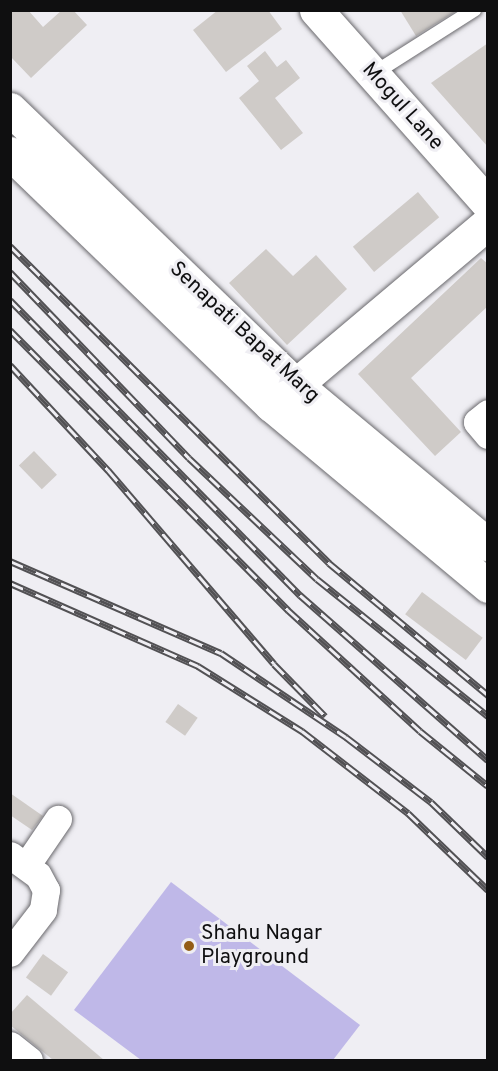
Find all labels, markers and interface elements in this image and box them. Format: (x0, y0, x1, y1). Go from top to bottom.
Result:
street label: Mogul Lane (356, 58, 448, 156)
street label: Senapati Bapat Marg (164, 257, 324, 409)
place label: Shahu Nagar Playground (201, 921, 322, 971)
marker: Shahu Nagar Playground (182, 939, 196, 953)

